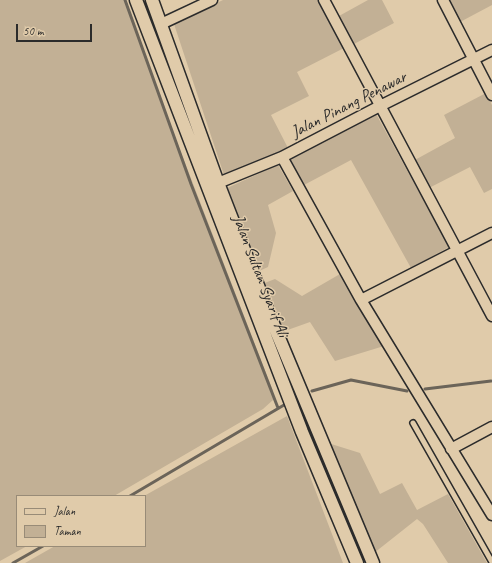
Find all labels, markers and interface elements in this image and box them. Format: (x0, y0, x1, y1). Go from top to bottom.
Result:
scale bar (18, 16, 94, 42)
text: 50 m (23, 23, 43, 39)
street label: Jalan Pinang Penawar (288, 67, 410, 143)
street label: Jalan Sultan Syarif Ali (227, 212, 293, 340)
legend (16, 495, 146, 547)
text: Jalan (54, 503, 75, 519)
text: Taman (54, 523, 81, 539)

